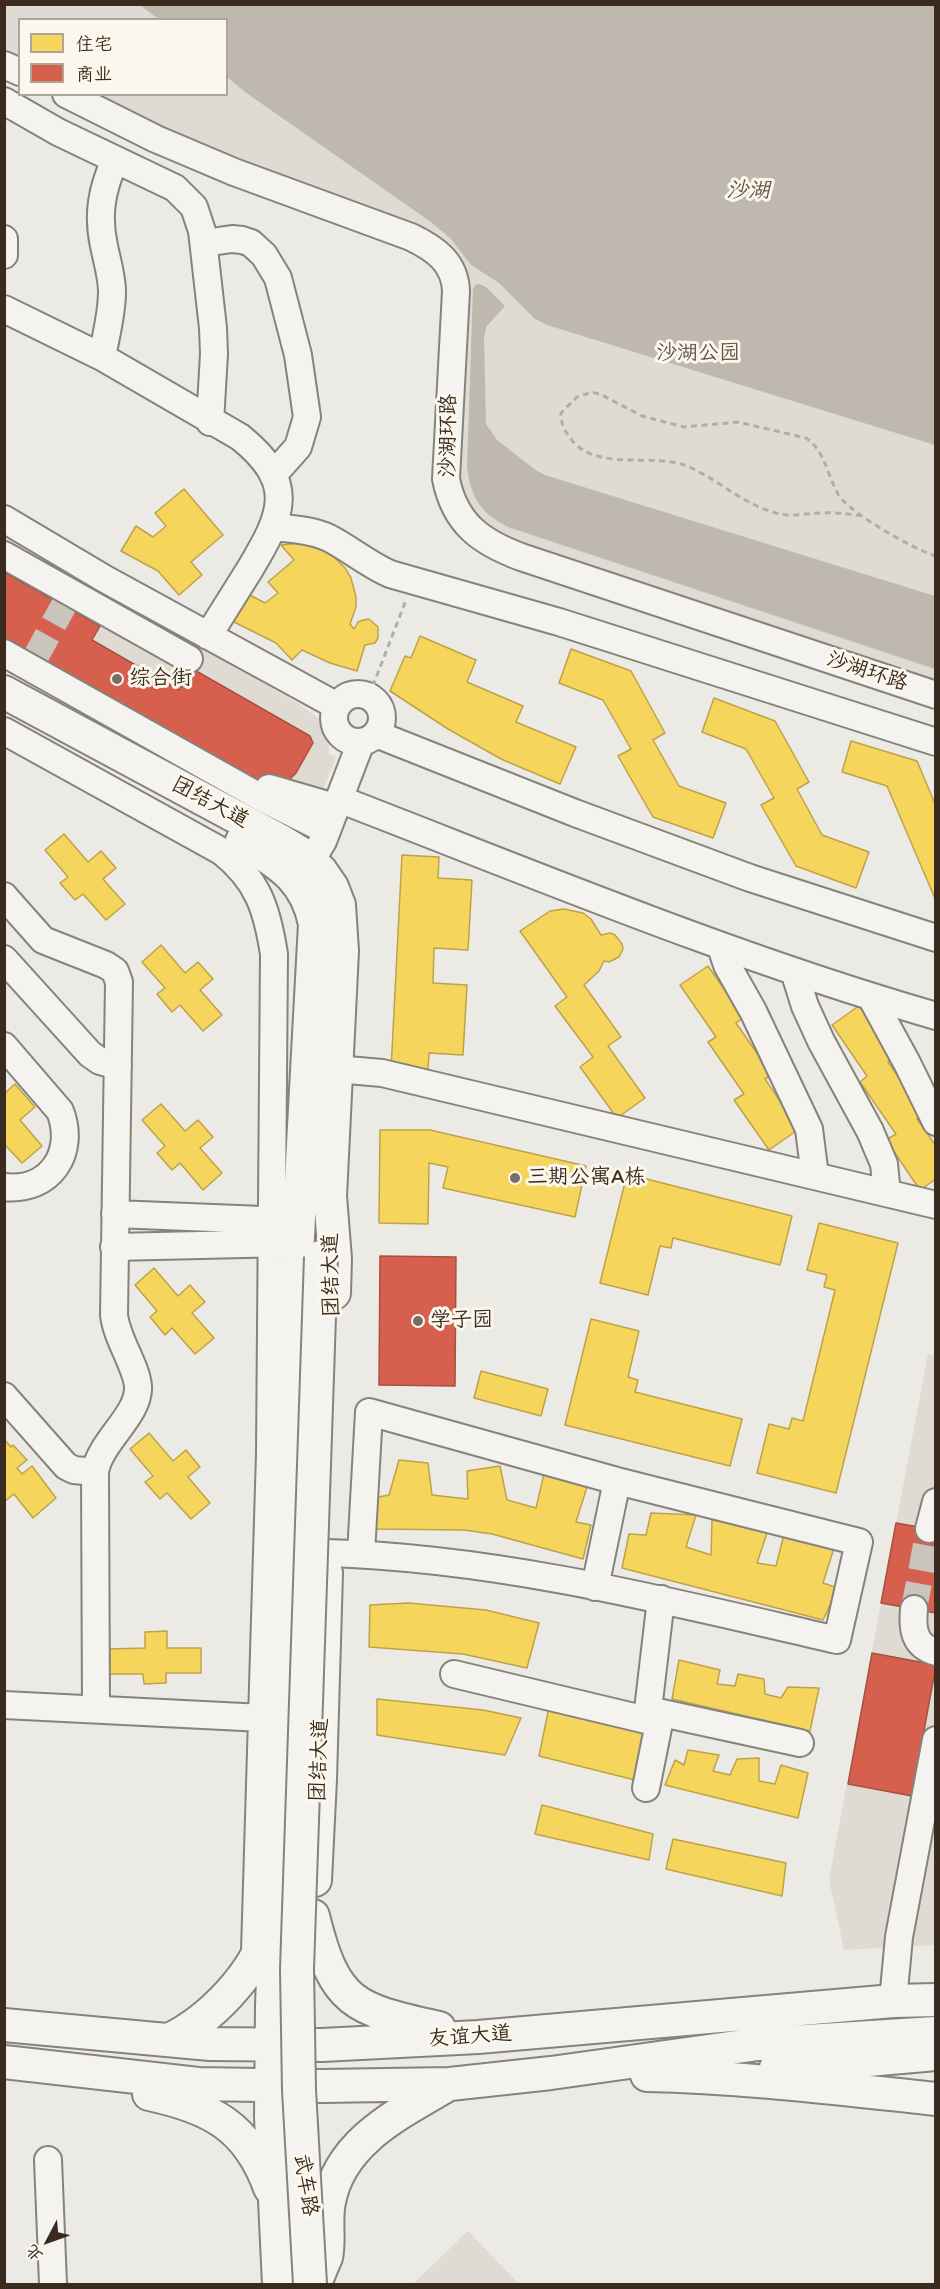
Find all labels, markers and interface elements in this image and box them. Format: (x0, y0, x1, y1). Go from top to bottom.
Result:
legend (18, 18, 228, 96)
text: 住宅 (76, 33, 112, 55)
text: 商业 (76, 63, 112, 85)
water label: 沙湖 (726, 178, 770, 204)
park label: 沙湖公园 (656, 341, 740, 367)
street label: 沙湖环路 (436, 394, 462, 478)
street label: 沙湖环路 (823, 647, 911, 697)
place label: 综合街 (129, 666, 192, 692)
marker: 综合街 (110, 672, 124, 686)
street label: 团结大道 (167, 772, 253, 834)
place label: 三期公寓A栋 (527, 1165, 645, 1191)
marker: 三期公寓A栋 (508, 1171, 522, 1185)
street label: 团结大道 (319, 1233, 345, 1317)
place label: 学子园 (430, 1308, 493, 1334)
marker: 学子园 (411, 1314, 425, 1328)
street label: 团结大道 (306, 1718, 334, 1802)
street label: 友谊大道 (427, 2022, 513, 2052)
street label: 武车路 (288, 2152, 322, 2218)
north arrow (18, 2211, 78, 2271)
text: 北 (22, 2241, 46, 2265)

